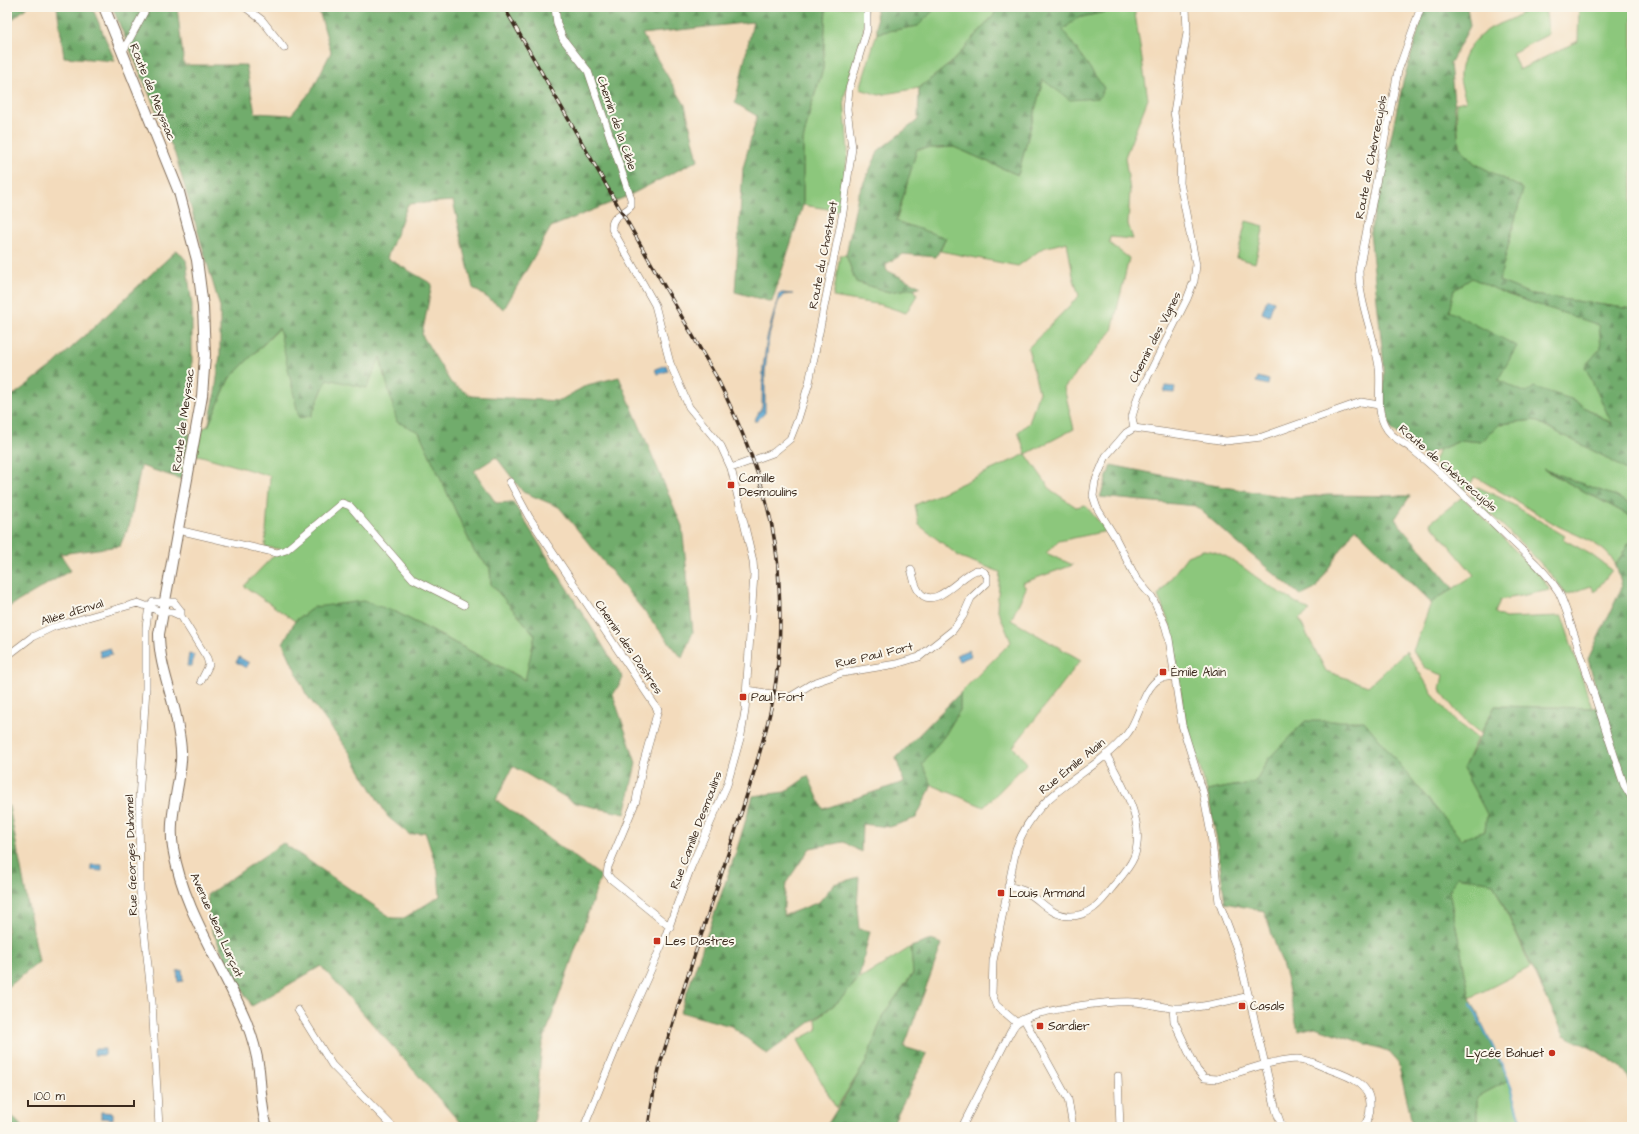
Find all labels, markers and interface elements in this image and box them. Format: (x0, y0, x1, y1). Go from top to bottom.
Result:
street label: Route de Meyssac (124, 41, 180, 144)
street label: Chemin de la Cible (592, 74, 641, 173)
street label: Route de Chèvrecujols (1351, 94, 1392, 220)
street label: Route du Chastanet (805, 200, 842, 310)
street label: Chemin des Vignes (1125, 289, 1187, 386)
street label: Route de Meyssac (168, 367, 200, 473)
street label: Route de Chèvrecujols (1395, 421, 1501, 516)
place label: Camille Desmoulins (739, 470, 797, 501)
marker: Camille Desmoulins (726, 480, 736, 490)
street label: Allée d'Enval (39, 595, 106, 630)
street label: Chemin des Dastres (591, 597, 666, 698)
street label: Rue Paul Fort (834, 638, 915, 673)
place label: Émile Alain (1171, 664, 1226, 681)
marker: Émile Alain (1158, 667, 1168, 677)
place label: Paul Fort (751, 689, 804, 706)
marker: Paul Fort (738, 692, 748, 702)
street label: Rue Émile Alain (1036, 734, 1109, 798)
street label: Rue Camille Desmoulins (666, 769, 727, 892)
street label: Rue Georges Duhamel (121, 794, 143, 916)
street label: Avenue Jean Lurçat (186, 870, 247, 980)
place label: Louis Armand (1009, 885, 1085, 902)
marker: Louis Armand (996, 888, 1006, 898)
place label: Les Dastres (665, 933, 735, 950)
marker: Les Dastres (652, 936, 662, 946)
place label: Casals (1250, 998, 1285, 1015)
marker: Casals (1237, 1001, 1247, 1011)
place label: Sardier (1048, 1018, 1090, 1035)
marker: Sardier (1035, 1021, 1045, 1031)
place label: Lycée Bahuet (1466, 1045, 1544, 1063)
marker: Lycée Bahuet (1547, 1048, 1557, 1058)
scale bar (28, 1082, 134, 1108)
text: 100 m (34, 1088, 65, 1105)

